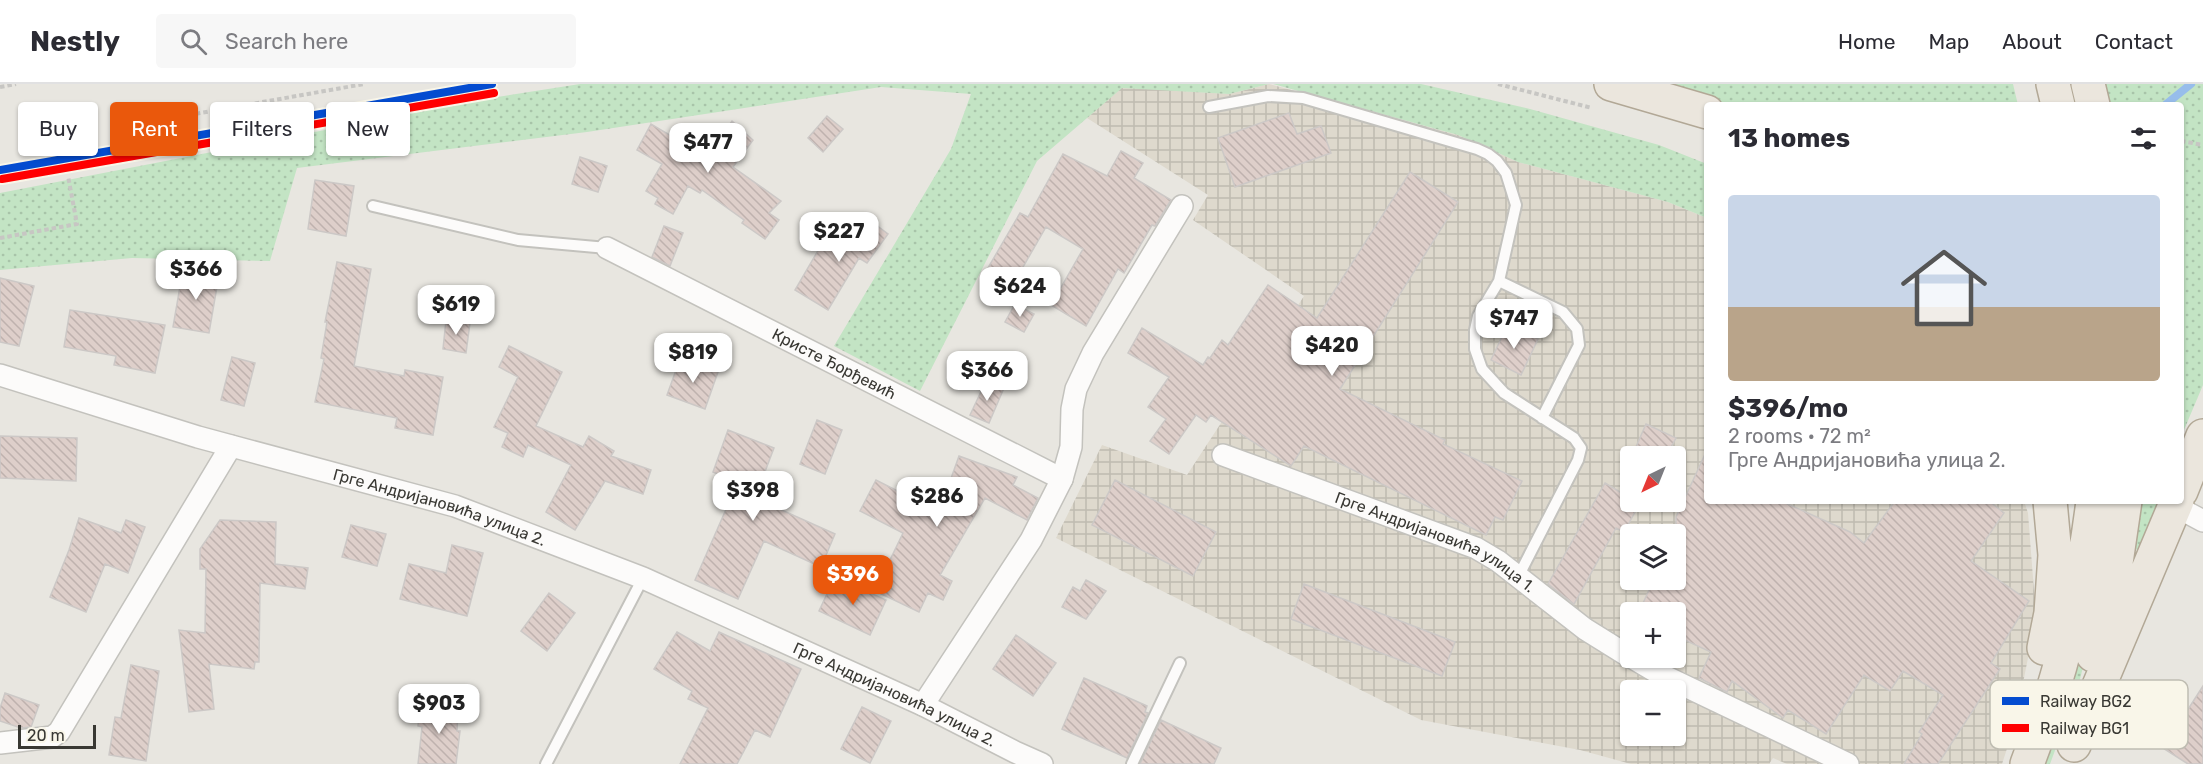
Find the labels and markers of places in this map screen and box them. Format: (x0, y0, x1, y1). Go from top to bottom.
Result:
pin: $477 (672, 123, 744, 174)
pin: $227 (803, 212, 875, 263)
pin: $366 (160, 250, 232, 301)
pin: $624 (984, 267, 1056, 318)
pin: $619 (420, 285, 492, 336)
pin: $747 (1478, 299, 1550, 350)
pin: $420 (1296, 326, 1368, 377)
pin: $819 (657, 333, 729, 384)
pin: $366 (951, 351, 1023, 402)
pin: $398 (717, 471, 789, 522)
pin: $286 (901, 477, 973, 528)
pin: $396 (817, 555, 889, 606)
pin: $903 (403, 684, 475, 735)

